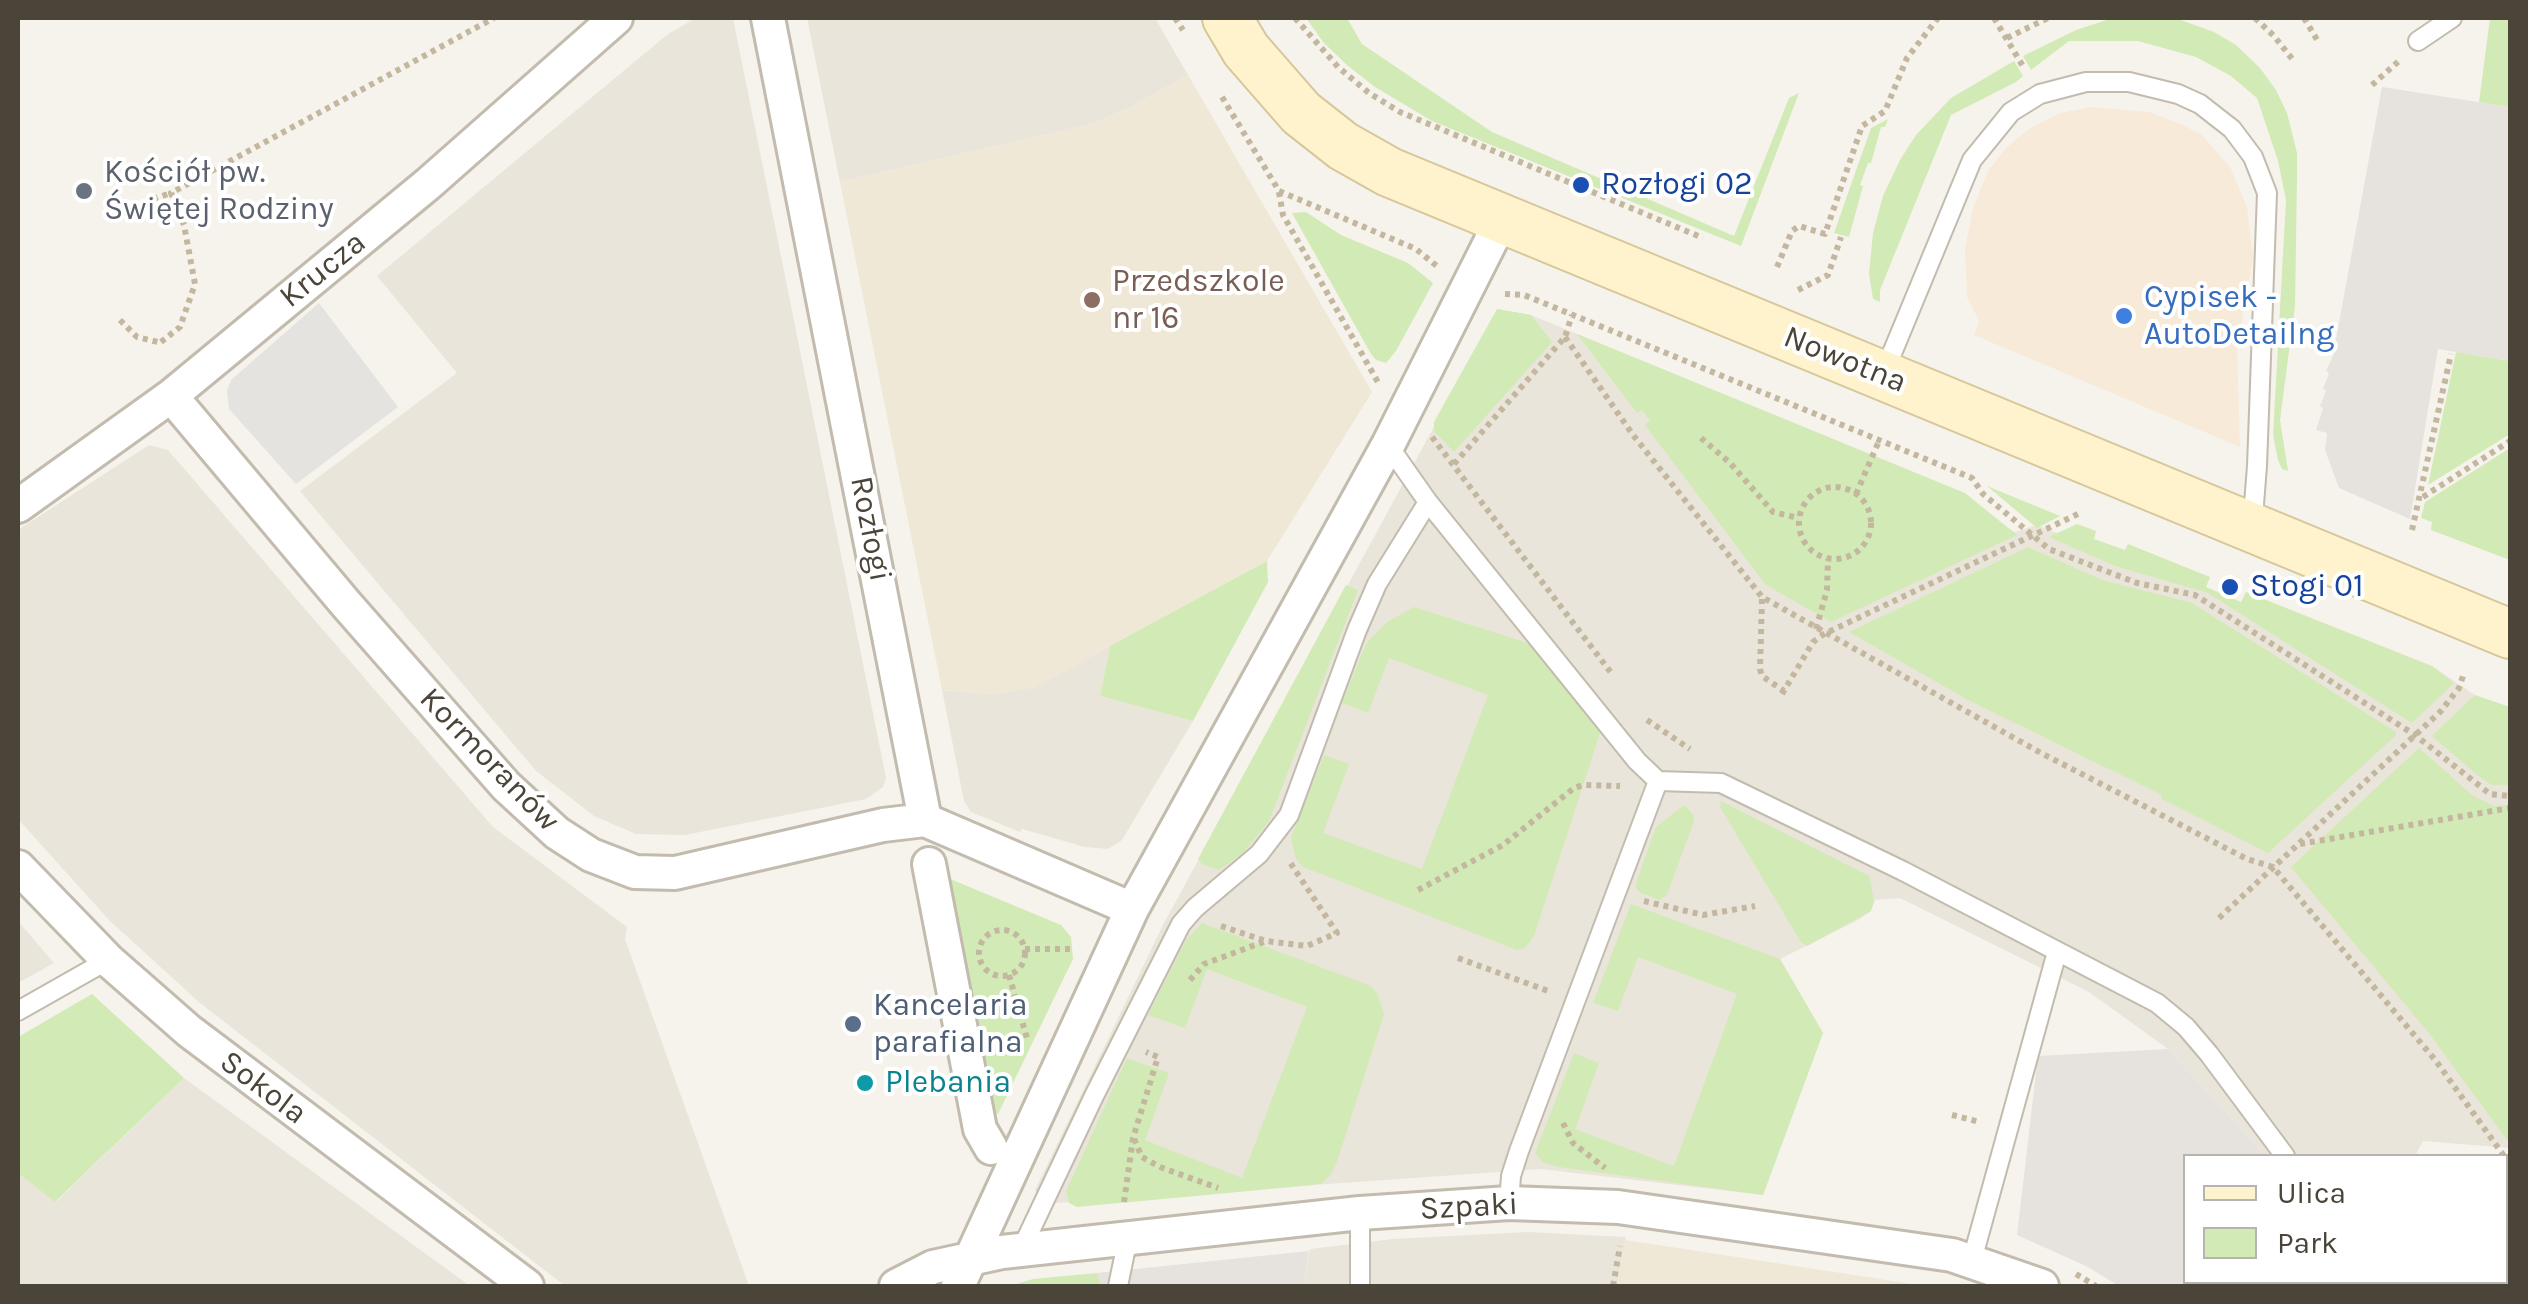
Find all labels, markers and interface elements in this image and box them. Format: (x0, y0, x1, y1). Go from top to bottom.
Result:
place label: Kościół pw. Świętej Rodziny (104, 154, 334, 229)
place label: Rozłogi 02 (1601, 166, 1752, 204)
marker: Rozłogi 02 (1570, 174, 1592, 196)
marker: Kościół pw. Świętej Rodziny (73, 180, 95, 202)
street label: Krucza (272, 224, 374, 316)
place label: Przedszkole nr 16 (1112, 263, 1285, 338)
place label: Cypisek - AutoDetailng (2144, 279, 2334, 354)
marker: Przedszkole nr 16 (1081, 289, 1103, 311)
marker: Cypisek - AutoDetailng (2113, 305, 2135, 327)
street label: Nowotna (1778, 318, 1912, 402)
street label: Rozłogi (841, 473, 899, 585)
place label: Stogi 01 (2250, 568, 2364, 606)
marker: Stogi 01 (2219, 576, 2241, 598)
street label: Kormoranów (411, 680, 567, 840)
place label: Kancelaria parafialna (873, 987, 1028, 1062)
marker: Kancelaria parafialna (842, 1013, 864, 1035)
street label: Sokola (212, 1043, 314, 1133)
place label: Plebania (885, 1064, 1011, 1102)
marker: Plebania (854, 1072, 876, 1094)
legend (2183, 1154, 2508, 1284)
text: Ulica (2277, 1175, 2346, 1211)
street label: Szpaki (1419, 1185, 1519, 1229)
text: Park (2277, 1225, 2338, 1261)

